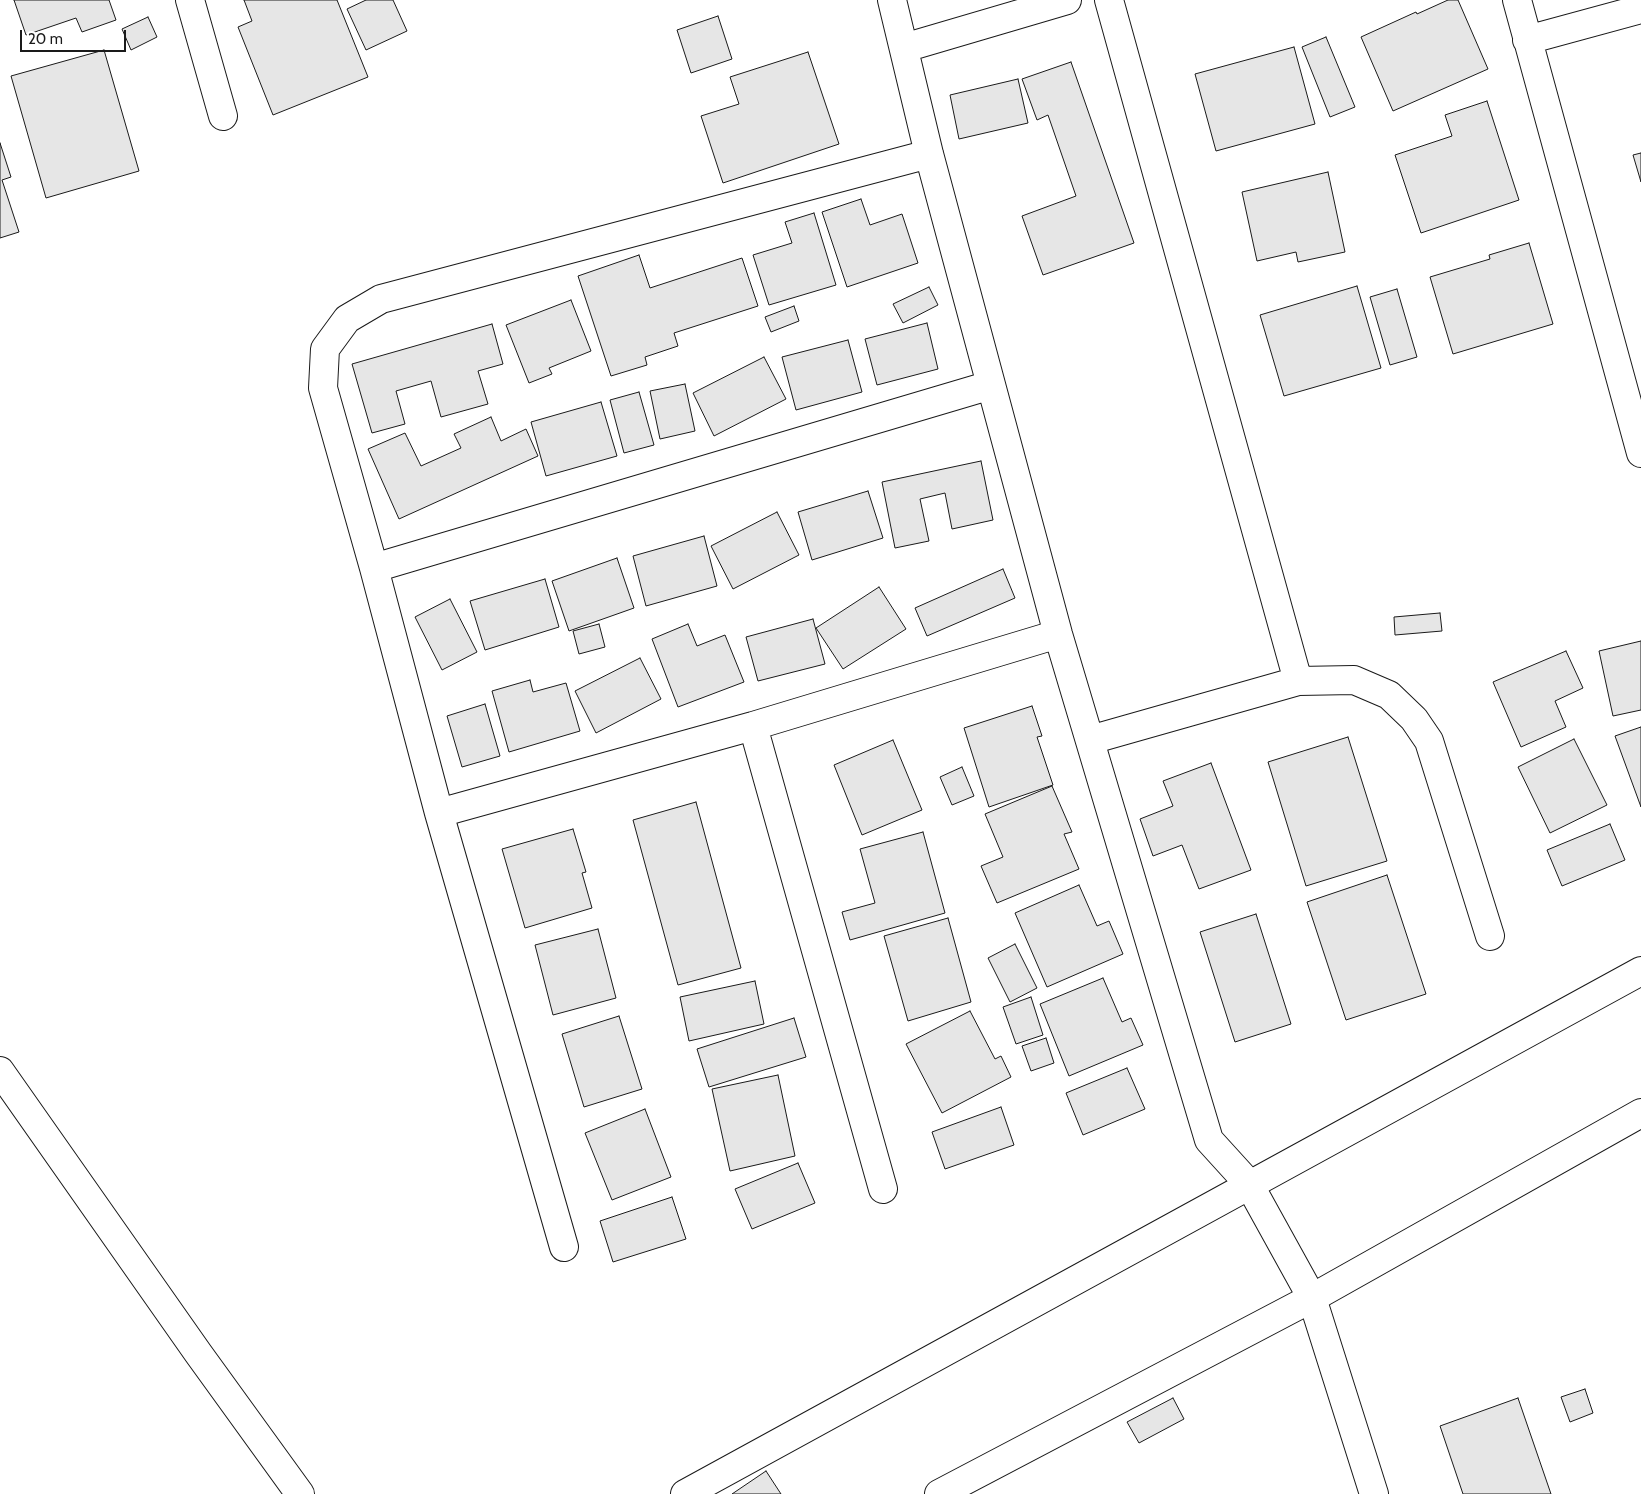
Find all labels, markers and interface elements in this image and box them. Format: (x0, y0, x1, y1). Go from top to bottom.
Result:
scale bar (22, 20, 129, 52)
text: 20 m (28, 30, 63, 48)

